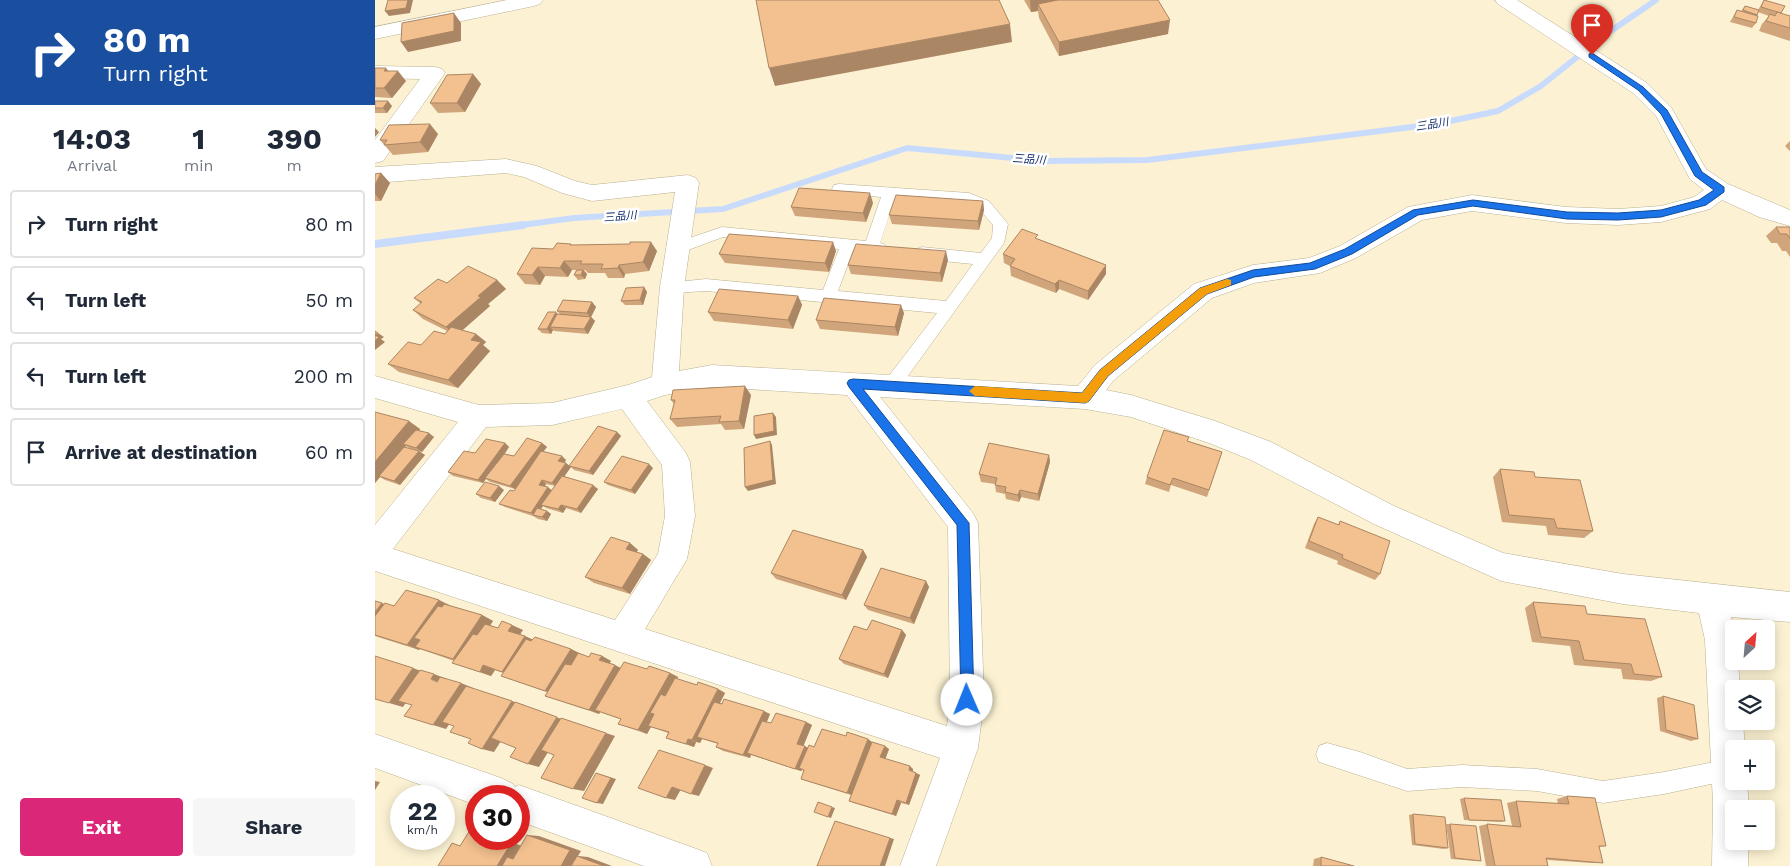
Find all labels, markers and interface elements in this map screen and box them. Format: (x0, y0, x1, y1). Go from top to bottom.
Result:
pin (1571, 4, 1613, 55)
icon: arrive (1578, 11, 1606, 39)
text: 80 m (103, 19, 190, 61)
icon: right (20, 20, 85, 85)
text: Turn right (103, 61, 208, 86)
water label: 三品川 (1415, 115, 1450, 133)
text: 14:03 (53, 121, 131, 156)
text: 1 (192, 121, 205, 156)
text: 390 (266, 121, 322, 156)
water label: 三品川 (1012, 152, 1047, 167)
text: Arrival (67, 156, 117, 175)
text: min (184, 156, 214, 175)
text: m (287, 156, 302, 175)
water label: 三品川 (603, 209, 638, 224)
icon: right (22, 210, 50, 238)
text: Turn right (65, 213, 158, 236)
text: 80 m (305, 213, 353, 236)
icon: left (22, 286, 50, 314)
text: Turn left (65, 289, 146, 312)
text: 50 m (306, 289, 353, 312)
icon: left (22, 362, 50, 390)
text: Turn left (65, 365, 146, 388)
text: 200 m (294, 365, 353, 388)
icon: arrive (22, 438, 50, 466)
text: Arrive at destination (65, 441, 257, 464)
text: 60 m (305, 441, 353, 464)
north arrow (1725, 620, 1775, 670)
map controls (1725, 620, 1775, 850)
position arrow (940, 673, 992, 725)
button: layers (1725, 680, 1775, 730)
button: + (1725, 740, 1775, 790)
speed limit sign: 30 (465, 785, 530, 850)
text: 22 (408, 797, 437, 826)
button: Exit (20, 798, 183, 856)
button: Share (193, 798, 355, 856)
button: − (1725, 800, 1775, 850)
text: km/h (407, 823, 438, 837)

